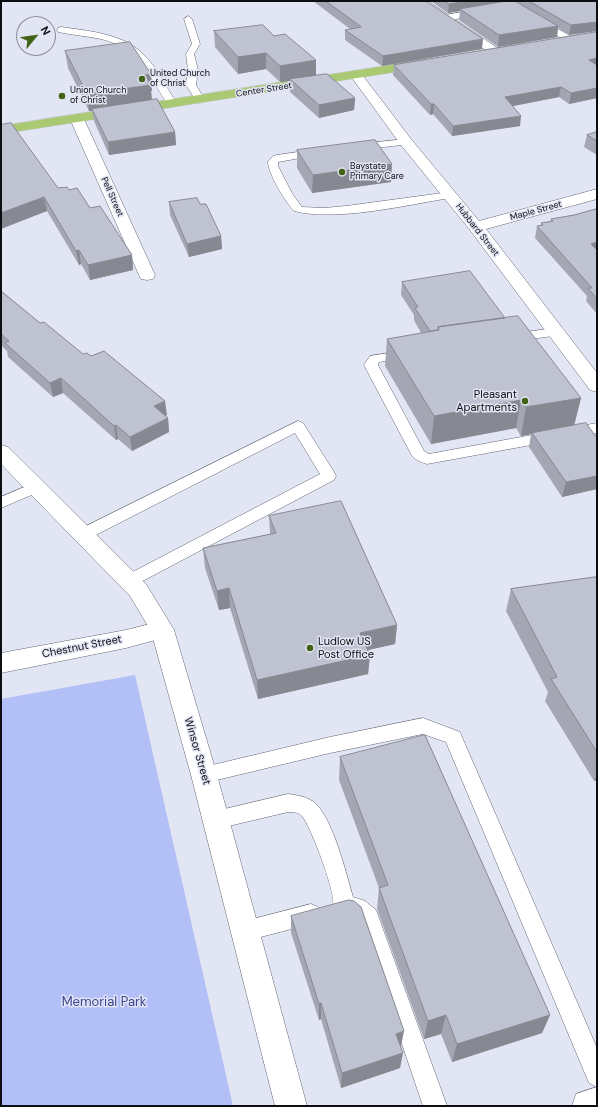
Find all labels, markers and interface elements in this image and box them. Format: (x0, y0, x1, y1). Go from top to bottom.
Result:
north arrow (16, 16, 56, 56)
text: N (38, 24, 54, 38)
place label: United Church of Christ (150, 69, 210, 90)
marker: United Church of Christ (137, 74, 147, 84)
street label: Center Street (235, 80, 293, 100)
place label: Union Church of Christ (70, 86, 126, 107)
marker: Union Church of Christ (57, 91, 67, 101)
place label: Baystate Primary Care (350, 162, 404, 183)
marker: Baystate Primary Care (337, 167, 347, 177)
street label: Pell Street (99, 176, 125, 218)
street label: Maple Street (509, 199, 563, 223)
street label: Hubbard Street (453, 201, 501, 259)
place label: Pleasant Apartments (456, 388, 517, 414)
marker: Pleasant Apartments (520, 396, 530, 406)
street label: Chestnut Street (41, 633, 123, 661)
place label: Ludlow US Post Office (318, 635, 374, 661)
marker: Ludlow US Post Office (305, 643, 315, 653)
street label: Winsor Street (181, 716, 213, 786)
park label: Memorial Park (62, 995, 146, 1011)

